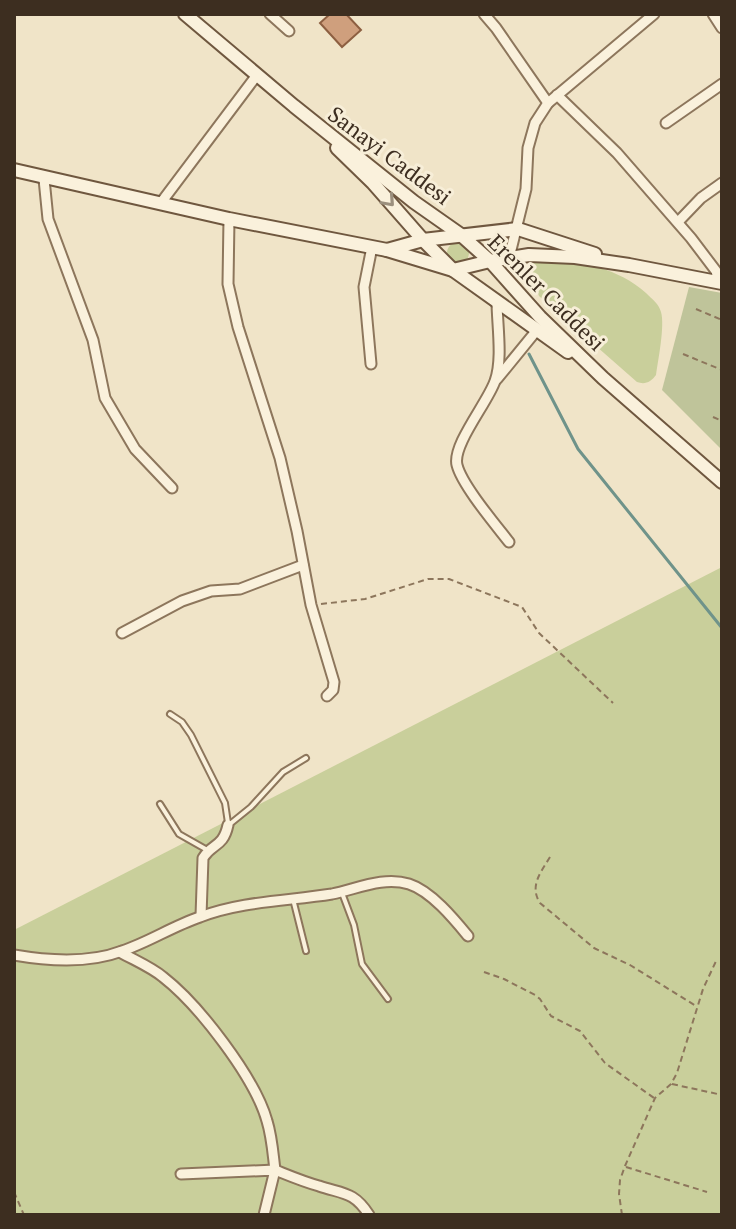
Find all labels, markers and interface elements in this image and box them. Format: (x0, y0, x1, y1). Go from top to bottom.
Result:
street label: Sanayi Caddesi (323, 99, 457, 211)
one-way arrow (379, 191, 393, 206)
street label: Erenler Caddesi (482, 227, 612, 357)

